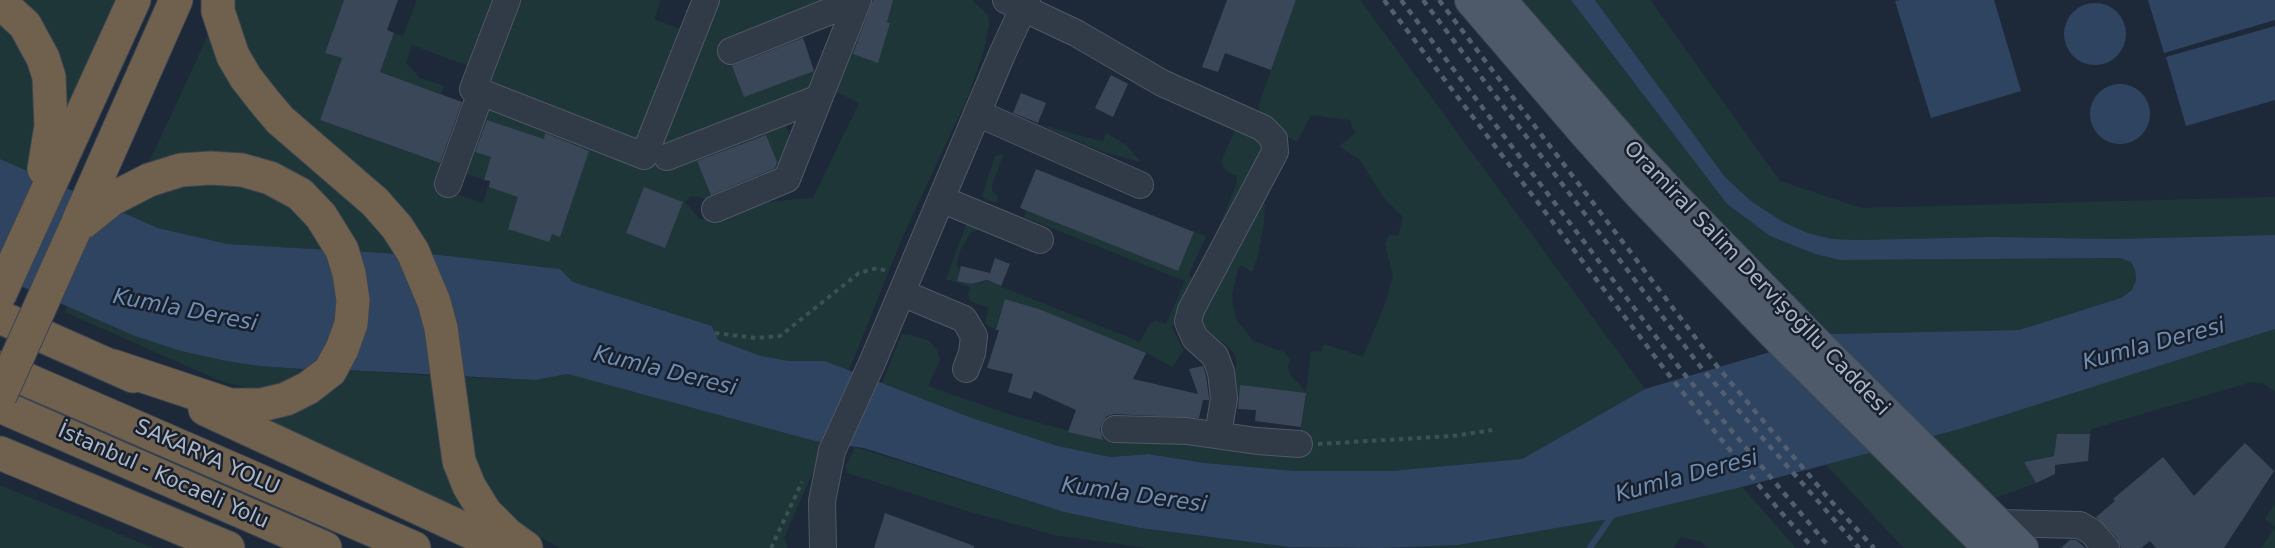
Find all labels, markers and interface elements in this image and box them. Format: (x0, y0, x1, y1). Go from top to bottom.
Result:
street label: Oramiral Salim Dervişoğllu Caddesi (1618, 136, 1894, 422)
water label: Kumla Deresi (111, 284, 259, 338)
water label: Kumla Deresi (2080, 313, 2228, 377)
water label: Kumla Deresi (591, 341, 739, 403)
street label: SAKARYA YOLU (131, 415, 283, 501)
street label: İstanbul - Kocaeli Yolu (54, 419, 272, 535)
water label: Kumla Deresi (1613, 445, 1761, 509)
water label: Kumla Deresi (1060, 473, 1208, 519)

